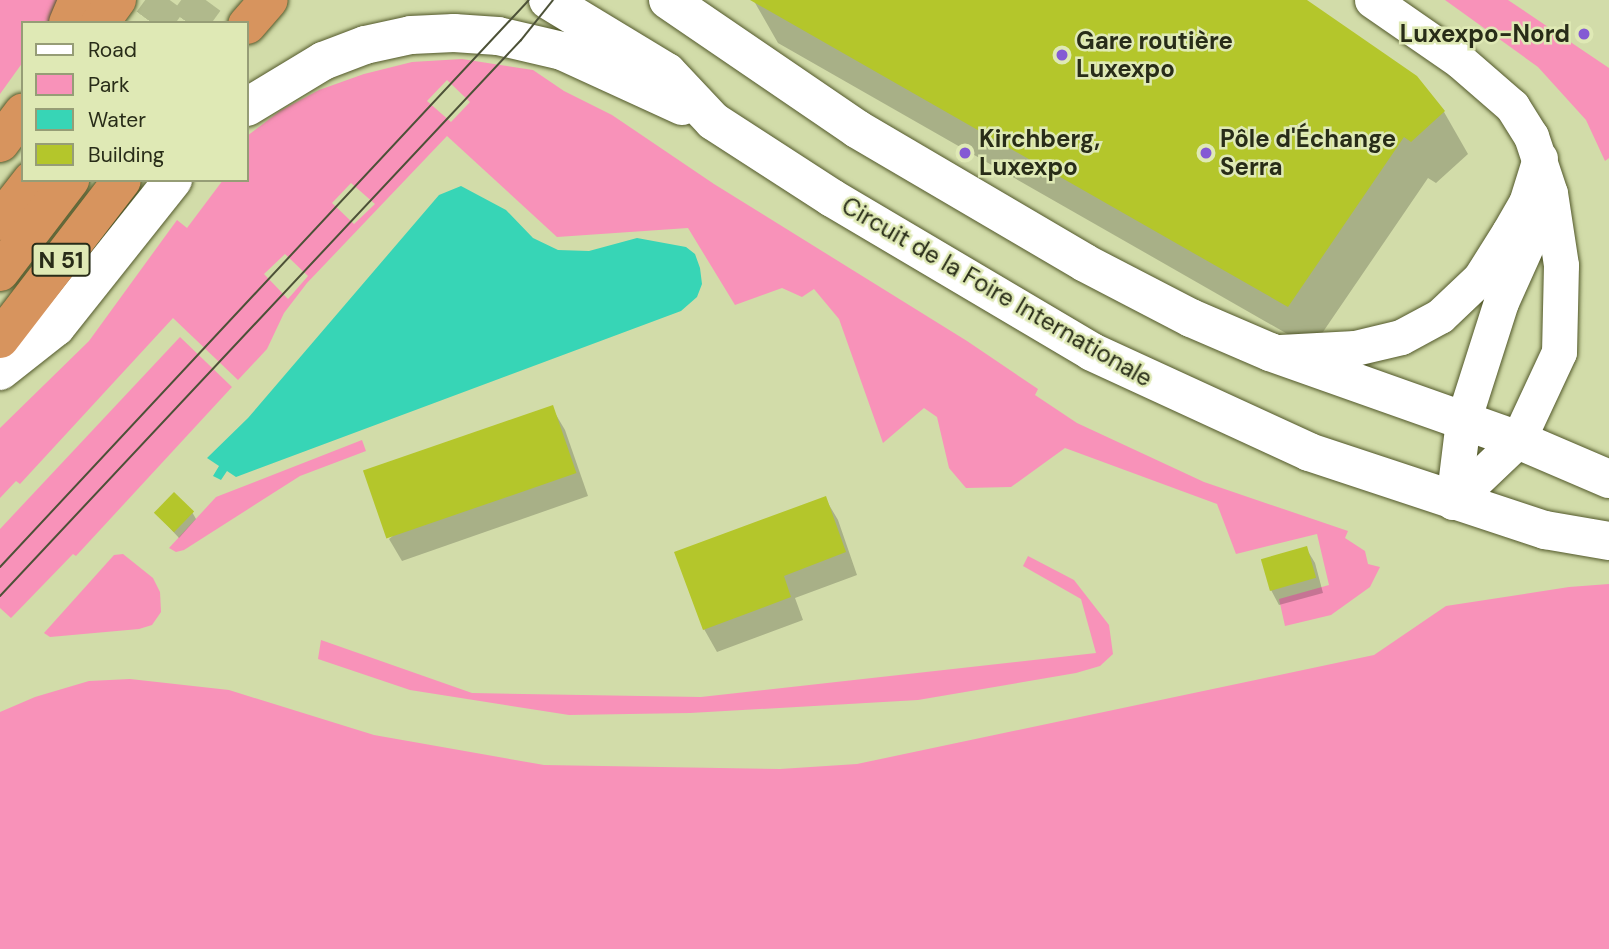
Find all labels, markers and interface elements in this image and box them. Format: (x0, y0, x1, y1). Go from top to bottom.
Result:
place label: Luxexpo-Nord (1400, 20, 1570, 48)
legend (21, 21, 248, 182)
marker: Luxexpo-Nord (1576, 26, 1592, 42)
place label: Gare routière Luxexpo (1076, 27, 1233, 83)
text: Road (88, 36, 137, 64)
marker: Gare routière Luxexpo (1054, 47, 1070, 63)
text: Park (88, 71, 129, 99)
text: Water (88, 106, 146, 134)
place label: Kirchberg, Luxexpo (979, 125, 1100, 181)
place label: Pôle d'Échange Serra (1220, 125, 1396, 181)
text: Building (88, 141, 164, 169)
marker: Kirchberg, Luxexpo (957, 145, 973, 161)
marker: Pôle d'Échange Serra (1198, 145, 1214, 161)
street label: Circuit de la Foire Internationale (837, 191, 1157, 393)
road number: N 51 (31, 241, 91, 280)

